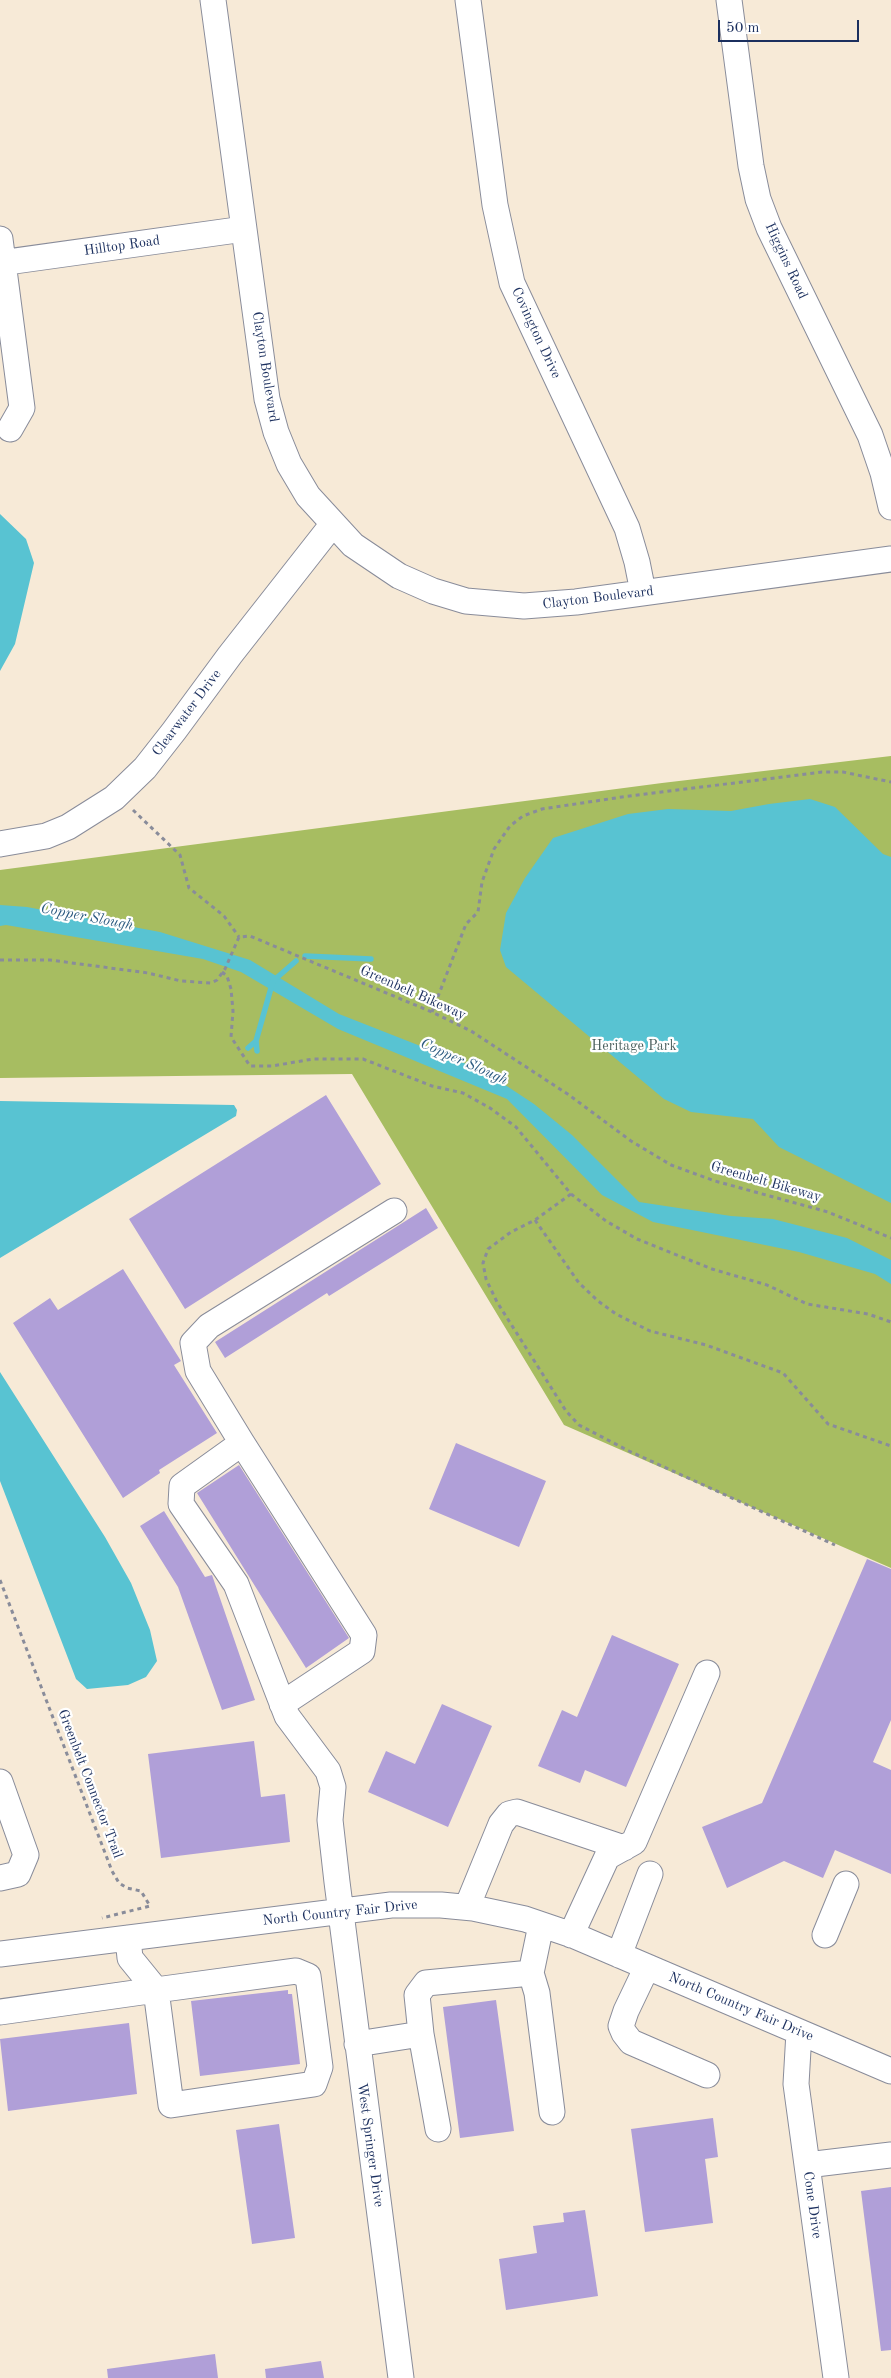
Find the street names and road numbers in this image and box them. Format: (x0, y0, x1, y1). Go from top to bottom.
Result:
street label: Higgins Road (761, 220, 811, 302)
street label: Hilltop Road (83, 232, 161, 260)
street label: Covington Drive (507, 285, 565, 381)
street label: Clayton Boulevard (248, 310, 282, 424)
street label: Clayton Boulevard (541, 583, 655, 613)
street label: Clearwater Drive (149, 666, 225, 760)
street label: Greenbelt Bikeway (357, 962, 469, 1024)
street label: Greenbelt Bikeway (709, 1158, 823, 1206)
street label: Greenbelt Connector Trail (54, 1707, 126, 1861)
street label: North Country Fair Drive (262, 1897, 418, 1929)
street label: North Country Fair Drive (666, 1969, 816, 2045)
street label: West Springer Drive (353, 2082, 387, 2208)
street label: Cone Drive (799, 2170, 825, 2240)

